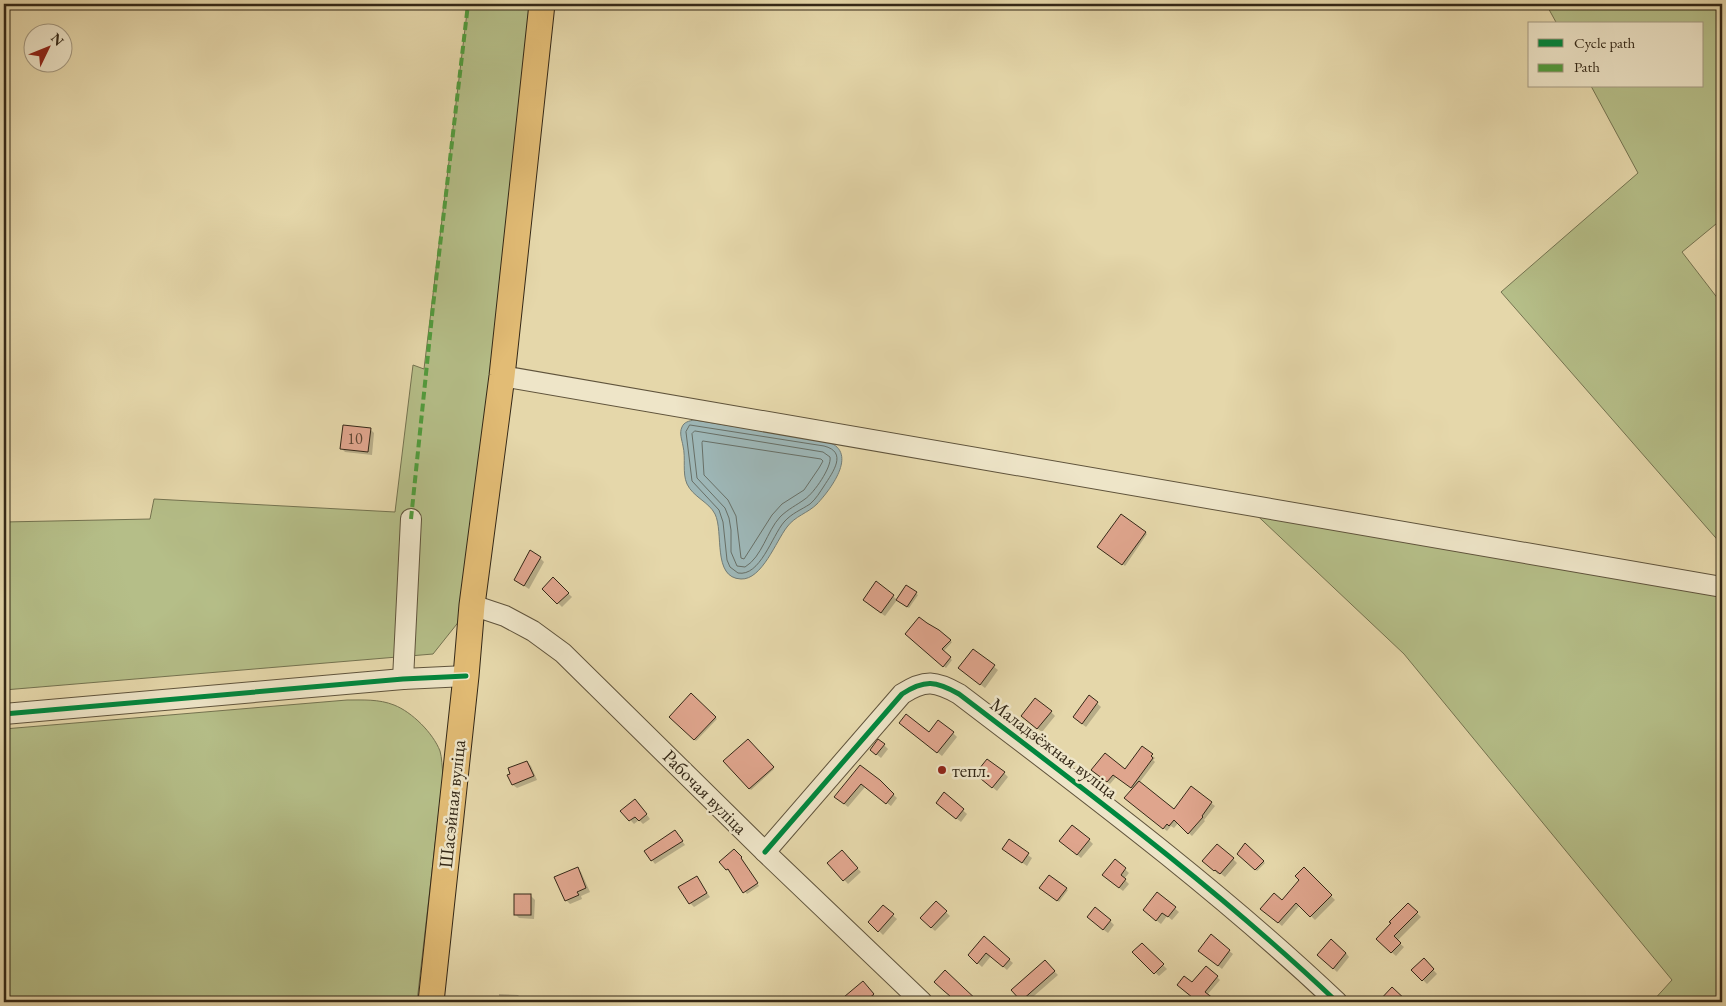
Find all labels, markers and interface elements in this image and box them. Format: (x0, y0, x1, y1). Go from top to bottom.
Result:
north arrow (22, 22, 72, 72)
legend (1528, 22, 1704, 88)
text: N (47, 29, 68, 50)
text: Cycle path (1574, 33, 1636, 52)
text: Path (1574, 57, 1600, 76)
house number: 10 (347, 428, 363, 449)
street label: Маладзёжная вуліца (985, 692, 1123, 805)
street label: Шасэйная вуліца (433, 738, 471, 869)
street label: Рабочая вуліца (657, 744, 753, 840)
place label: тепл. (952, 758, 990, 783)
marker: тепл. (936, 764, 948, 776)

